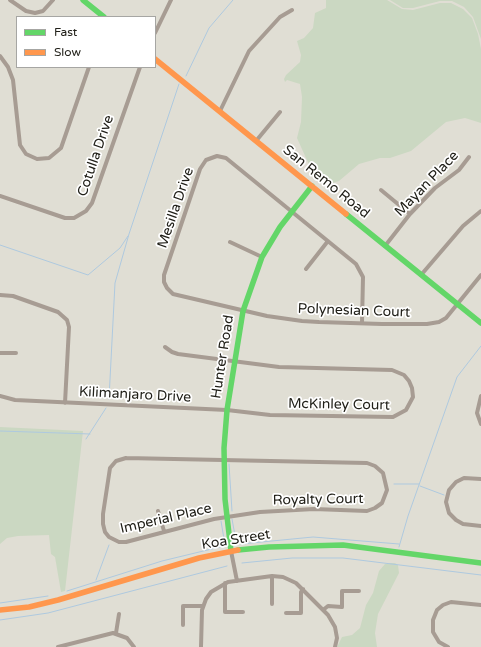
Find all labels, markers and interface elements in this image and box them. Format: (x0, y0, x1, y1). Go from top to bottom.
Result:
legend (16, 16, 156, 68)
text: Fast (54, 25, 77, 39)
text: Slow (54, 45, 81, 59)
street label: Cotulla Drive (74, 113, 118, 199)
street label: San Remo Road (279, 142, 373, 222)
street label: Mayan Place (392, 148, 462, 220)
street label: Mesilla Drive (154, 165, 198, 251)
street label: Polynesian Court (297, 301, 411, 321)
street label: Hunter Road (208, 314, 238, 400)
street label: Kilimanjaro Drive (78, 384, 192, 406)
street label: McKinley Court (288, 396, 390, 414)
street label: Royalty Court (272, 491, 364, 509)
street label: Imperial Place (119, 500, 213, 538)
street label: Koa Street (200, 526, 272, 554)

